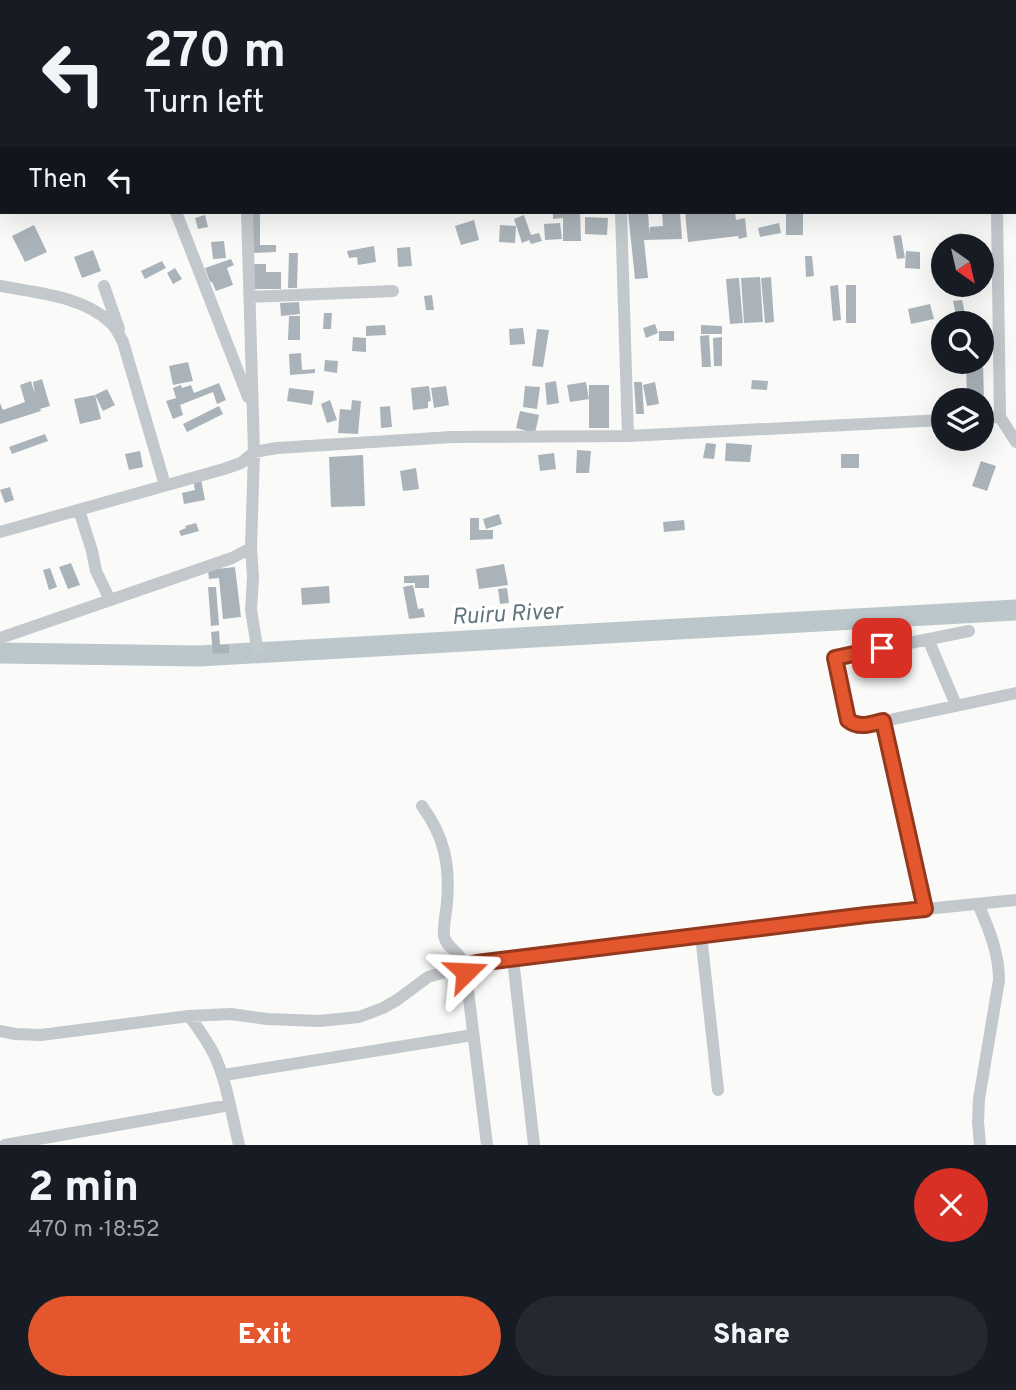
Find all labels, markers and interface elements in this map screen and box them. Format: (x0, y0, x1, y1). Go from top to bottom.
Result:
text: 270 m (143, 23, 286, 85)
icon: left (28, 28, 119, 119)
text: Turn left (143, 84, 264, 124)
icon: left (101, 161, 139, 199)
text: Then (28, 164, 87, 197)
north arrow (931, 234, 994, 298)
map controls (931, 234, 994, 451)
button: search (931, 311, 994, 374)
button: layers (931, 388, 994, 451)
water label: Ruiru River (451, 598, 566, 633)
pin (852, 618, 912, 678)
icon: arrive (863, 629, 901, 667)
position arrow (429, 935, 503, 1009)
text: 2 min (28, 1163, 139, 1216)
button: close (914, 1168, 988, 1242)
text: 470 m · 18:52 (28, 1216, 160, 1245)
button: Exit (28, 1296, 501, 1376)
button: Share (515, 1296, 988, 1376)

